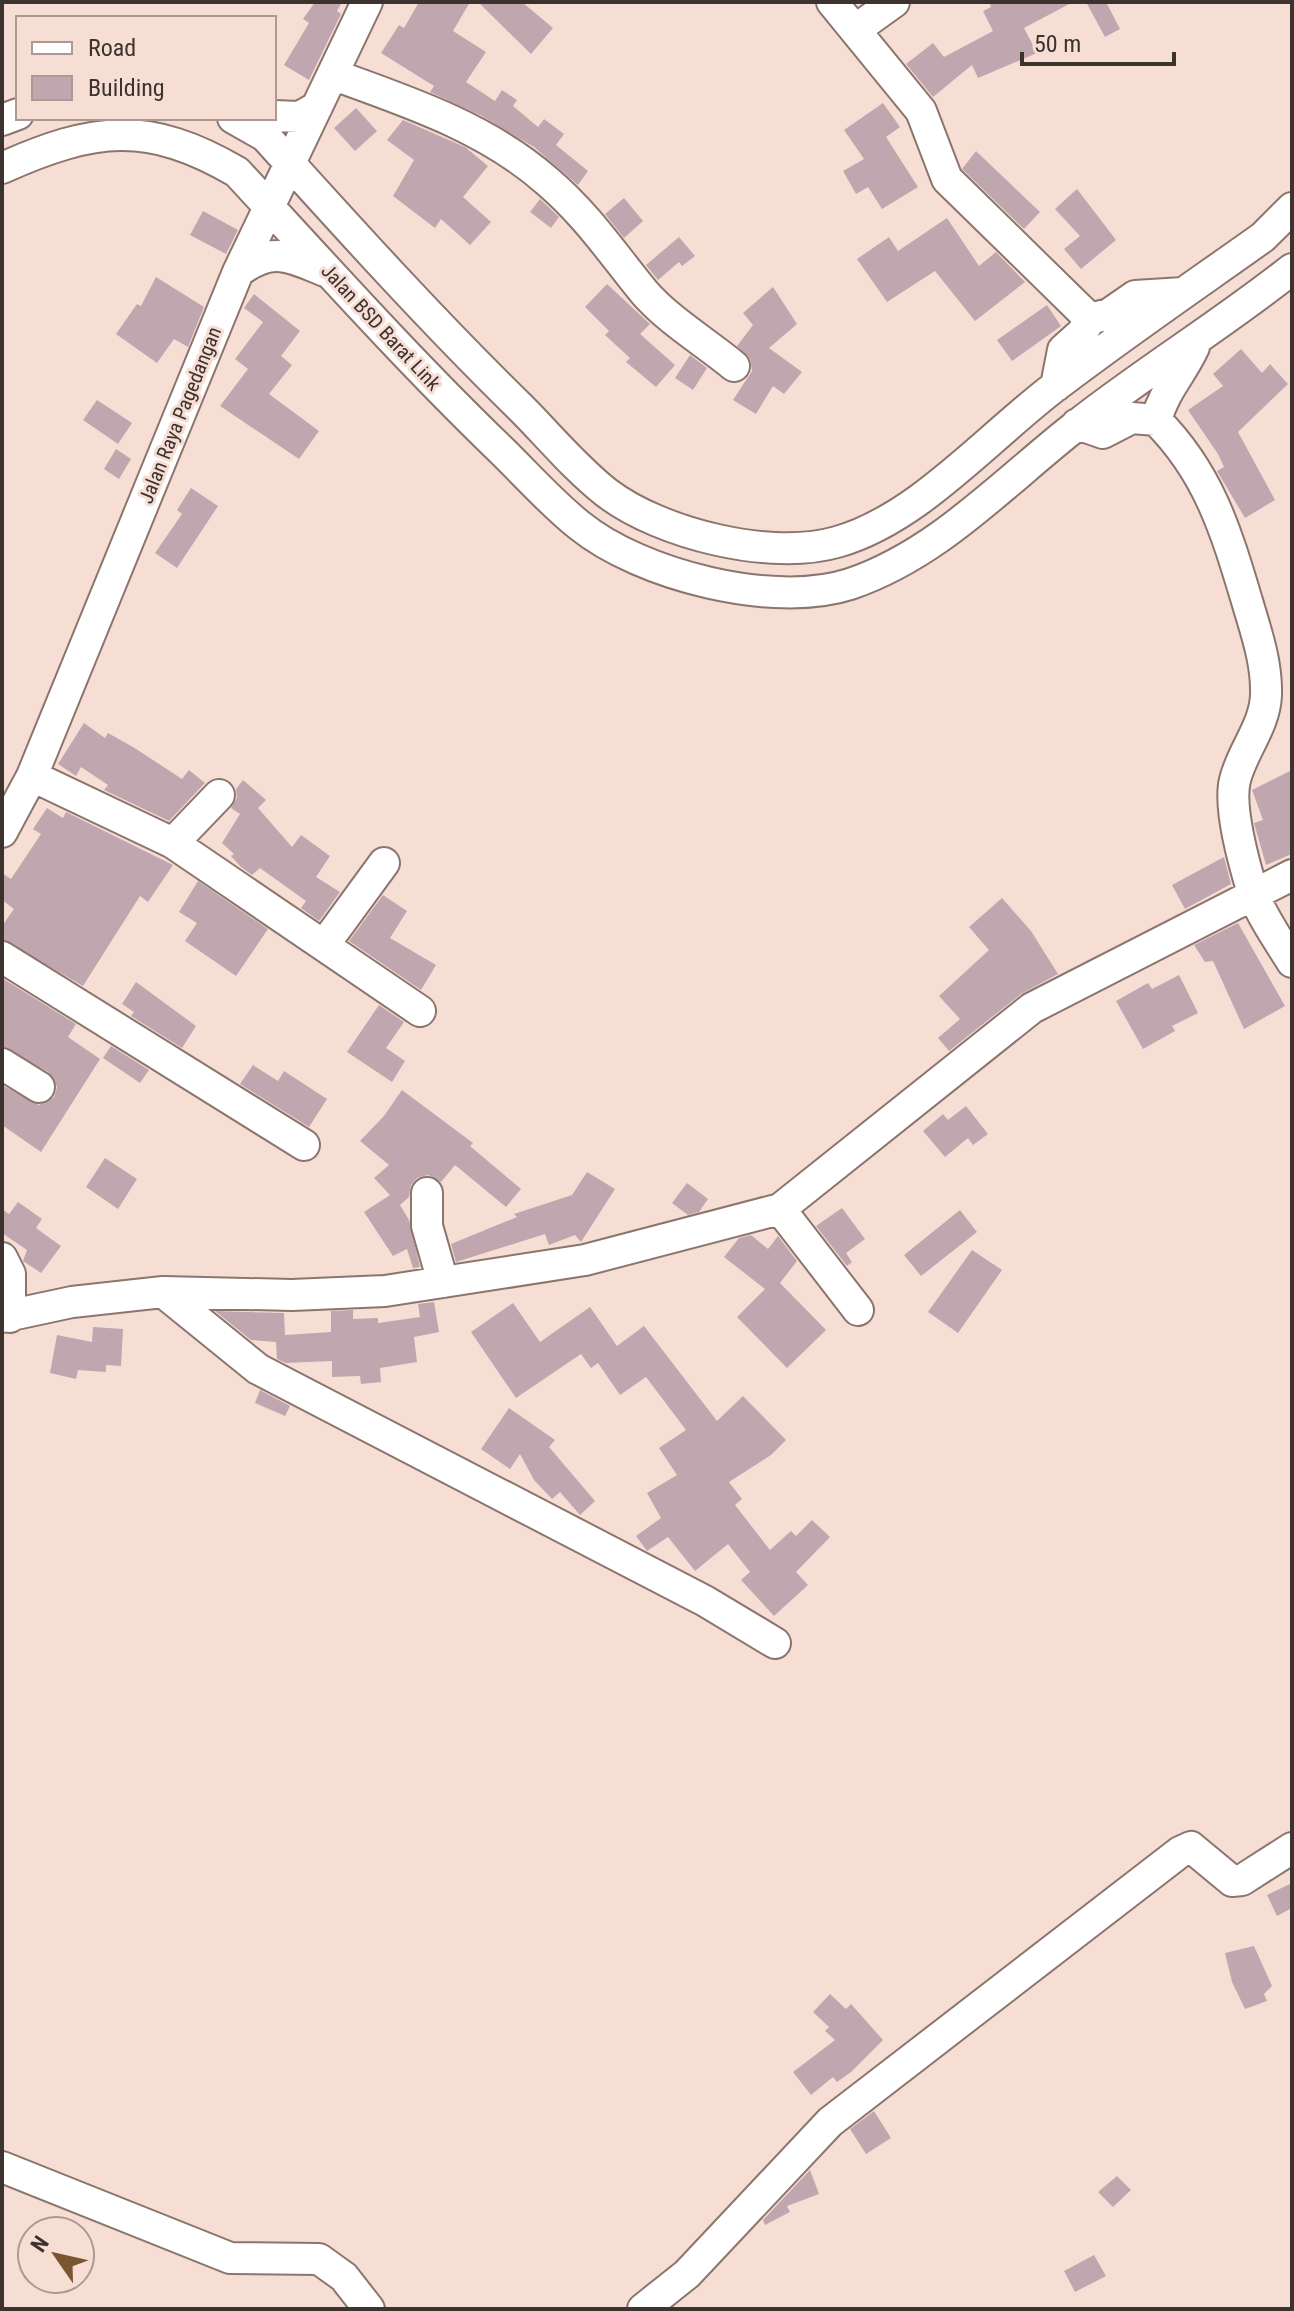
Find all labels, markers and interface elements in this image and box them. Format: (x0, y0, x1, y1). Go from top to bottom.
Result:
legend (16, 16, 276, 120)
scale bar (1022, 16, 1174, 66)
text: 50 m (1034, 30, 1081, 58)
text: Road (88, 34, 136, 62)
text: Building (88, 74, 165, 102)
street label: Jalan BSD Barat Link (316, 259, 446, 395)
street label: Jalan Raya Pagedangan (134, 323, 226, 507)
north arrow (16, 2215, 96, 2295)
text: N (26, 2232, 54, 2257)

